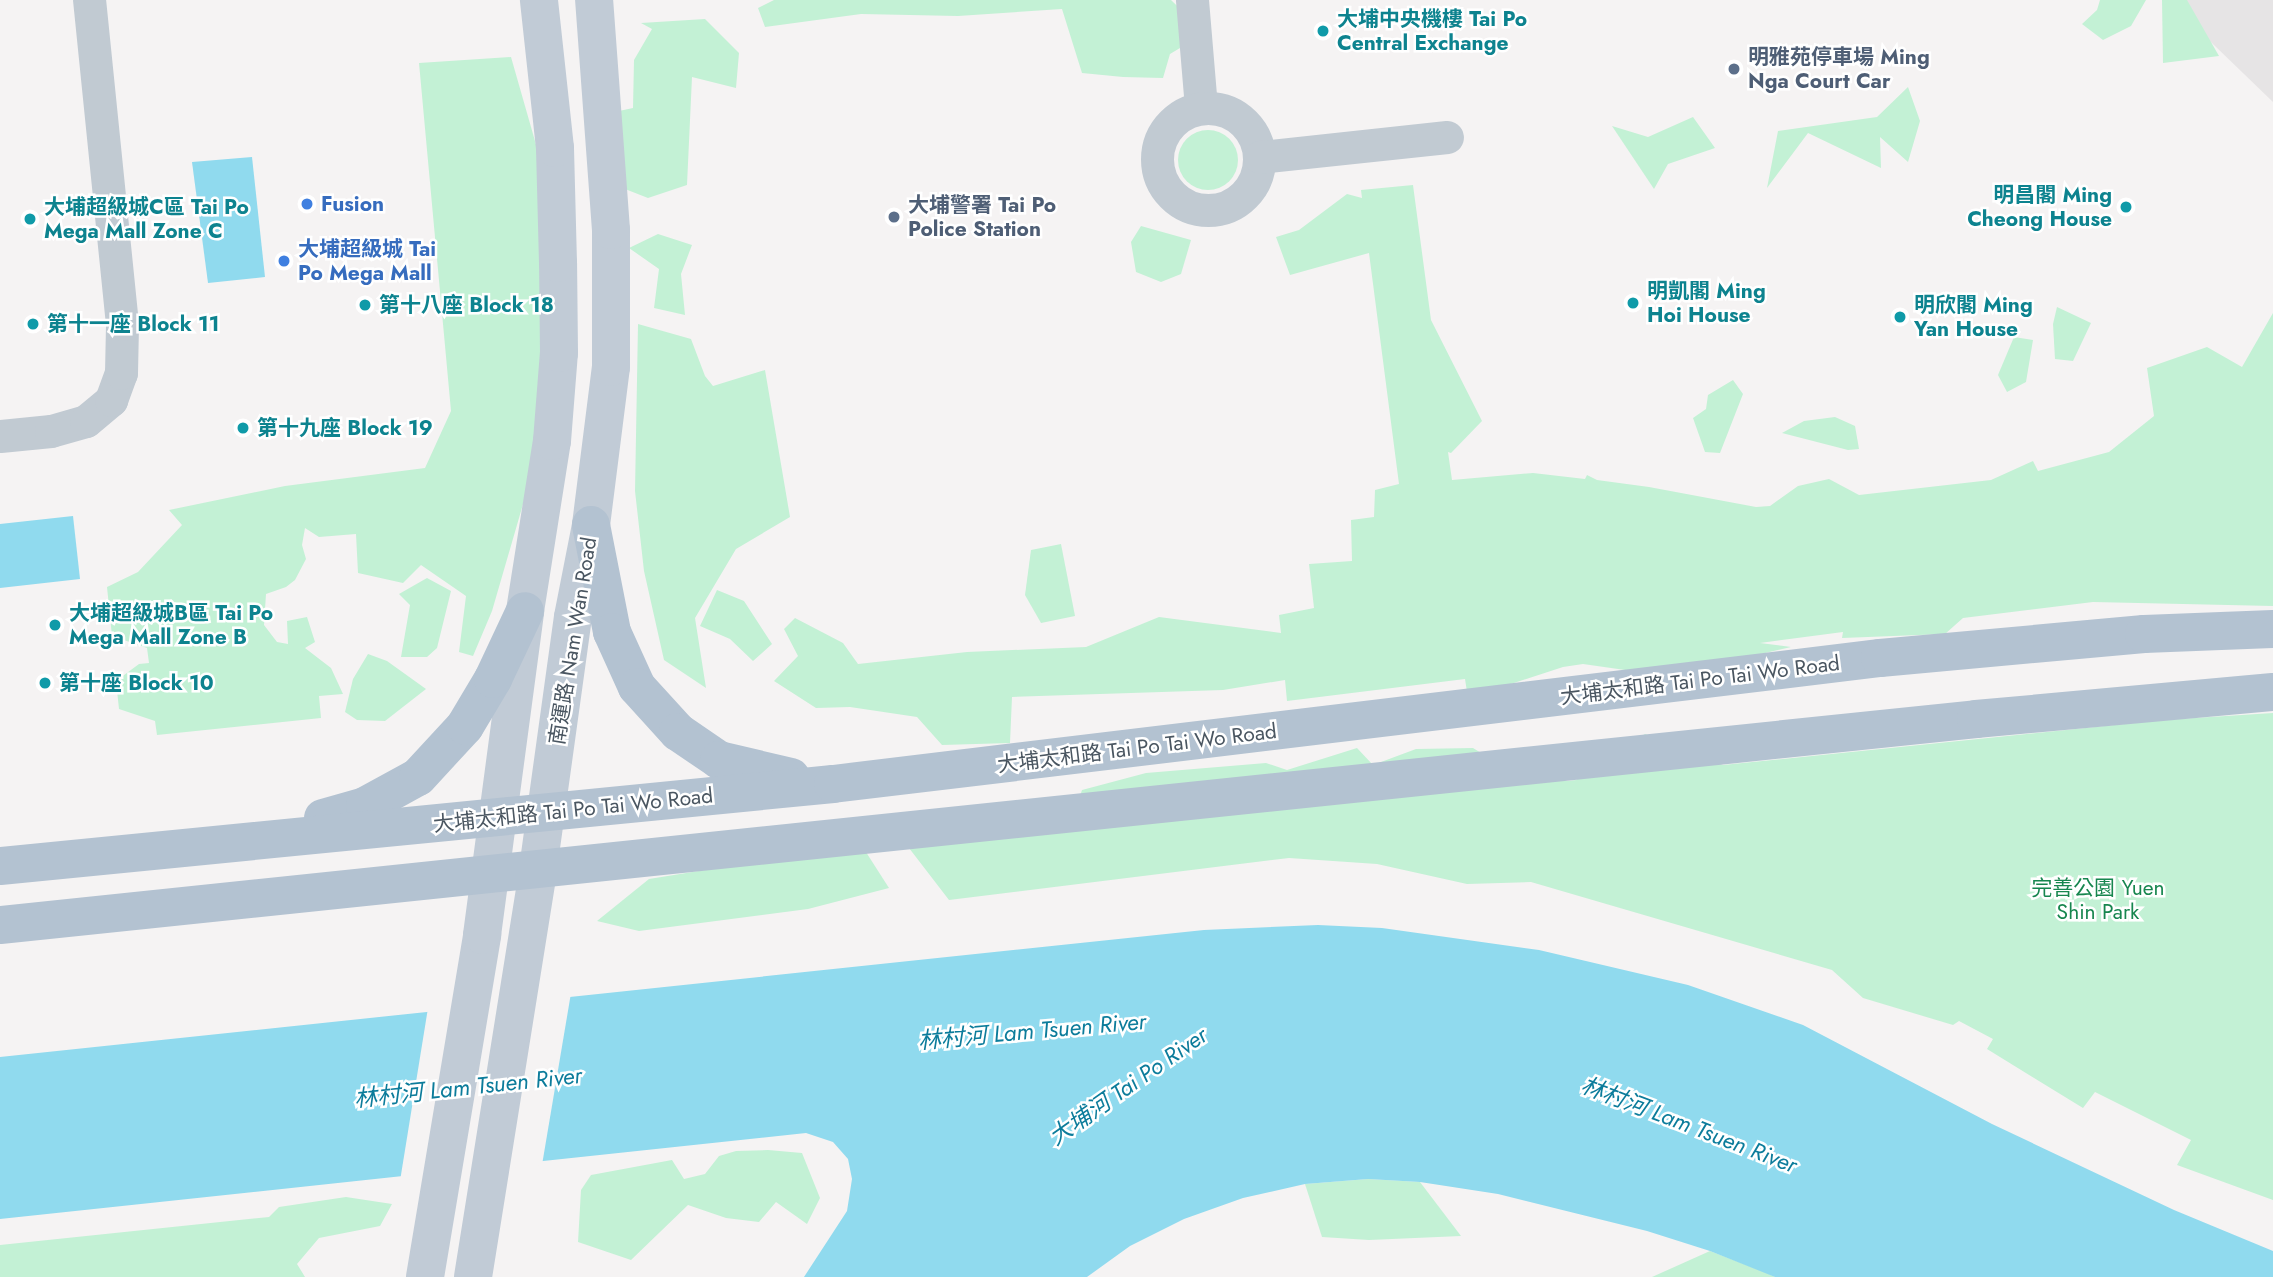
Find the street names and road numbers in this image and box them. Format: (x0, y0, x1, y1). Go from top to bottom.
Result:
street label: 南運路 Nam Wan Road (544, 535, 602, 747)
street label: 大埔太和路 Tai Po Tai Wo Road (1559, 650, 1841, 710)
street label: 大埔太和路 Tai Po Tai Wo Road (996, 718, 1278, 778)
street label: 大埔太和路 Tai Po Tai Wo Road (432, 783, 714, 837)

